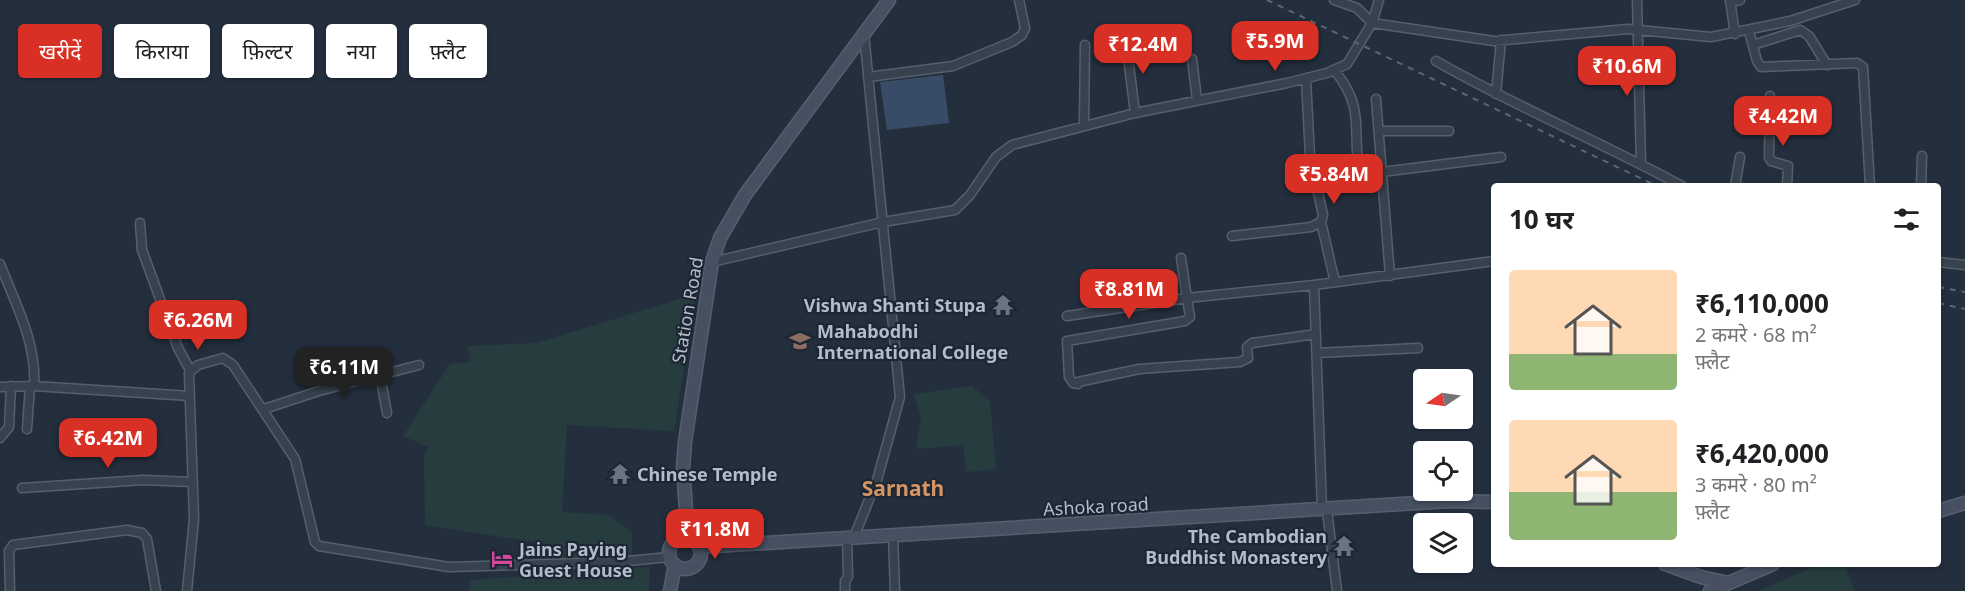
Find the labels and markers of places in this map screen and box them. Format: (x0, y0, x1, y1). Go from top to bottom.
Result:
pin: ₹5.9M (1233, 21, 1317, 72)
pin: ₹12.4M (1094, 24, 1192, 75)
pin: ₹10.6M (1578, 46, 1676, 97)
pin: ₹4.42M (1734, 96, 1832, 147)
pin: ₹5.84M (1285, 154, 1383, 205)
pin: ₹8.81M (1080, 269, 1178, 320)
place label: Vishwa Shanti Stupa (804, 293, 986, 317)
temple icon: Vishwa Shanti Stupa (991, 293, 1015, 317)
pin: ₹6.26M (149, 300, 247, 351)
place label: Mahabodhi International College (817, 319, 1008, 364)
school or university icon: Mahabodhi International College (788, 329, 812, 353)
pin: ₹6.11M (295, 347, 393, 398)
pin: ₹6.42M (59, 418, 157, 469)
temple icon: Chinese Temple (608, 462, 632, 486)
place label: Chinese Temple (637, 462, 777, 486)
pin: ₹11.8M (666, 509, 764, 560)
place label: The Cambodian Buddhist Monastery (1145, 524, 1328, 569)
temple icon: The Cambodian Buddhist Monastery (1332, 534, 1356, 558)
place label: Jains Paying Guest House (517, 537, 633, 582)
hotel icon: Jains Paying Guest House (490, 547, 514, 571)

